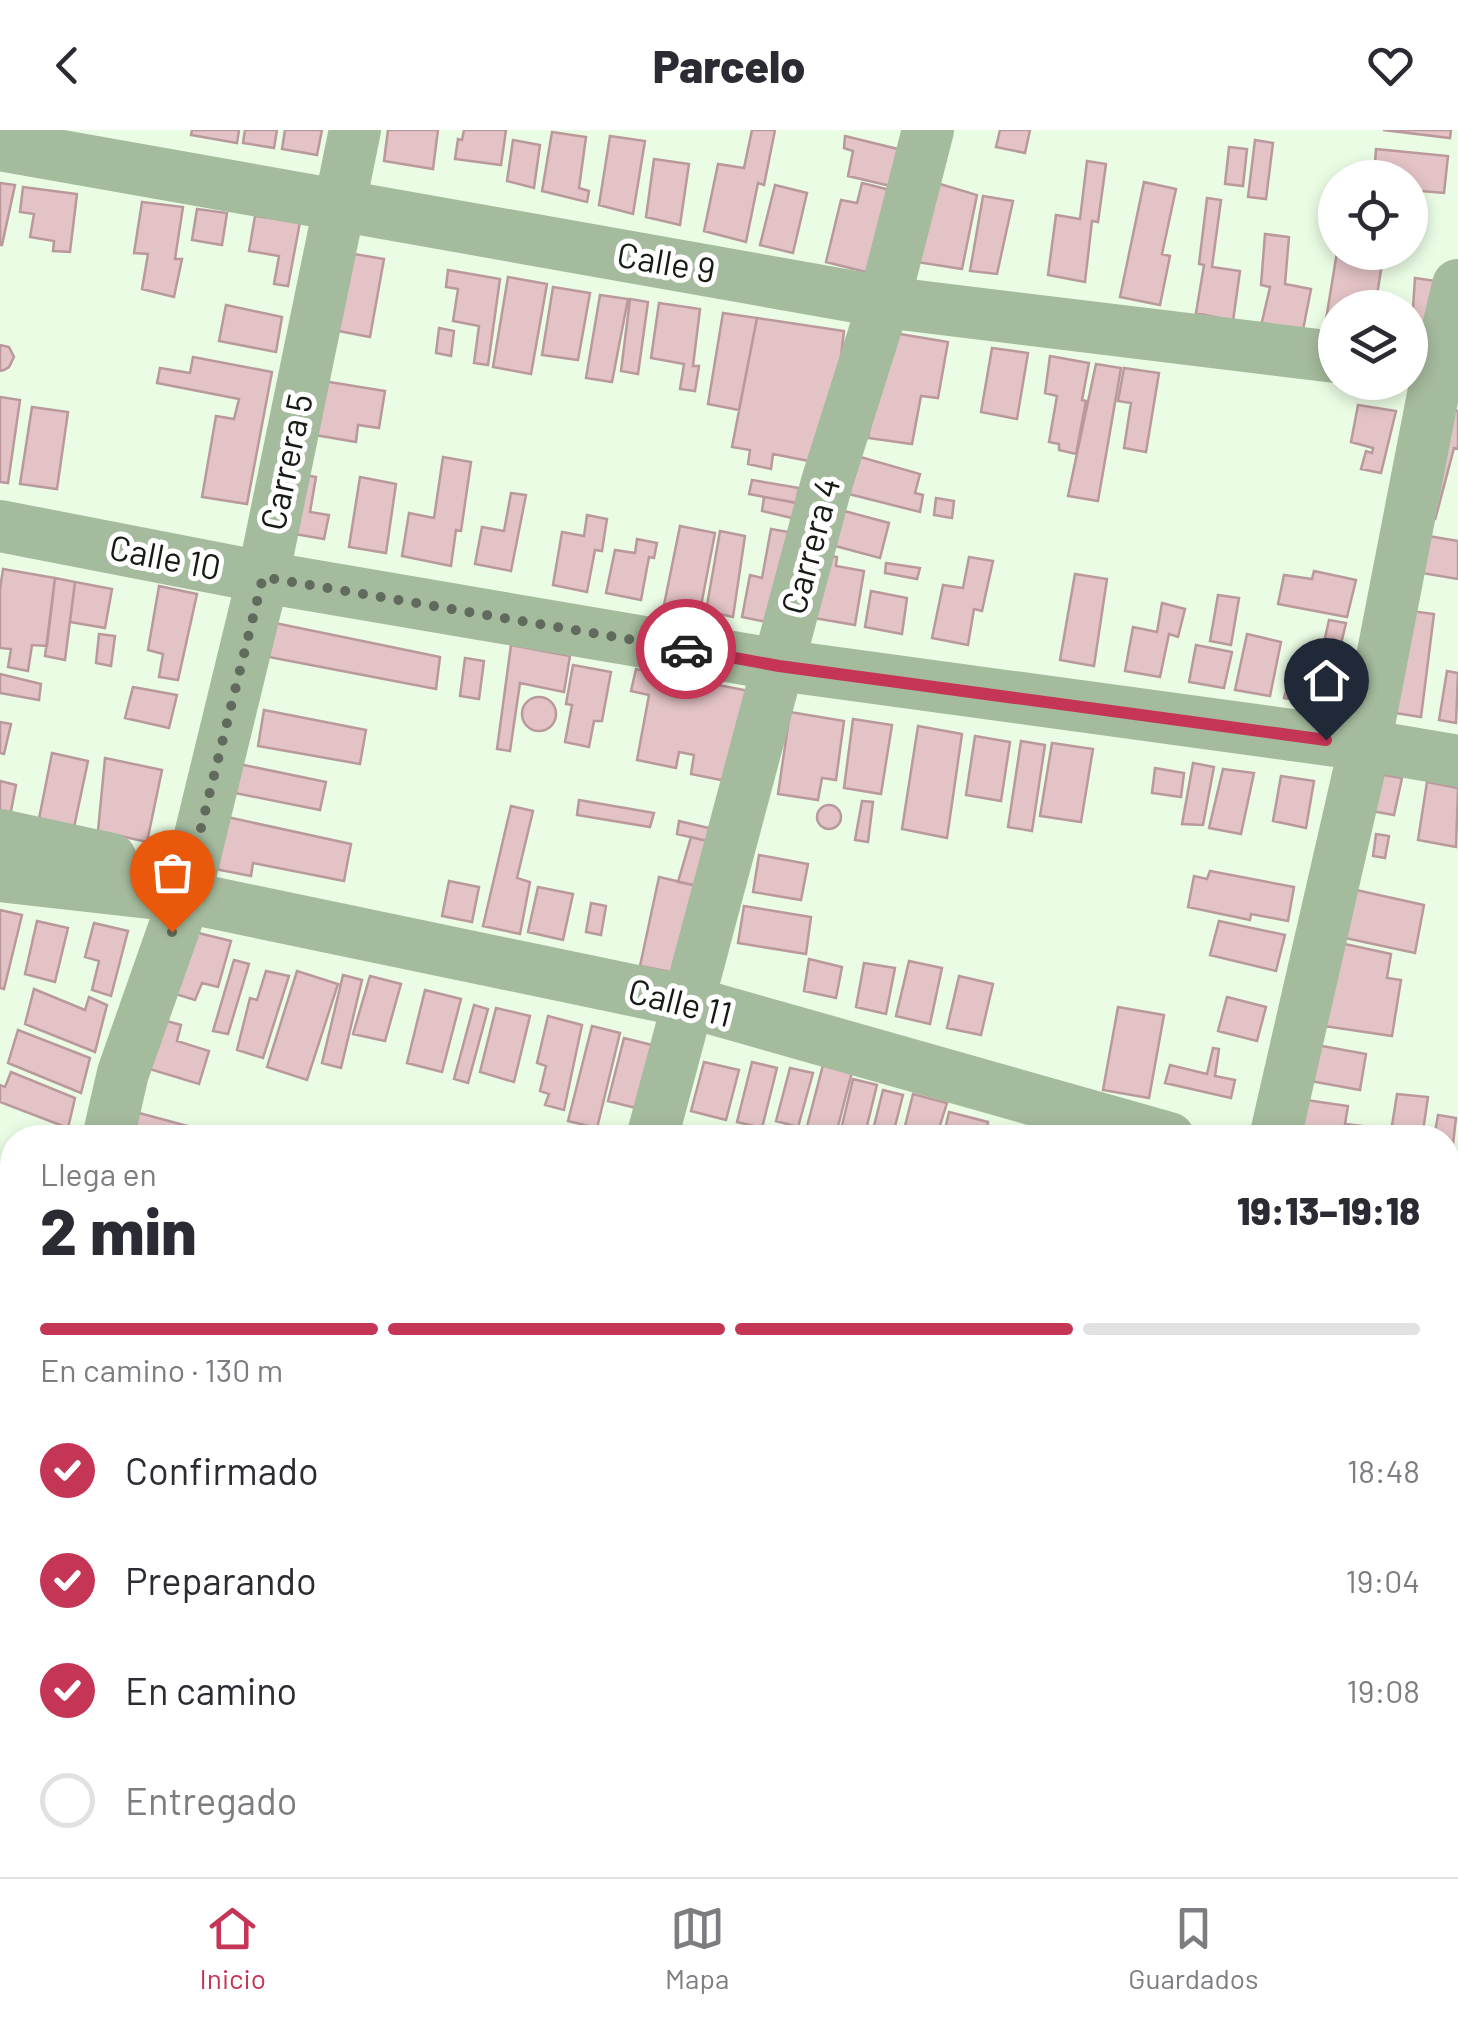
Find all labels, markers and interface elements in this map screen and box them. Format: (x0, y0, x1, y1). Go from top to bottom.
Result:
icon: back (40, 38, 95, 93)
text: Parcelo (653, 38, 805, 92)
icon: heart (1363, 38, 1418, 93)
map controls (1318, 160, 1428, 400)
button: locate (1318, 160, 1428, 270)
street label: Calle 9 (614, 232, 719, 290)
button: layers (1318, 290, 1428, 400)
street label: Carrera 5 (250, 390, 320, 534)
street label: Carrera 4 (771, 473, 847, 618)
street label: Calle 10 (106, 525, 225, 587)
courier (636, 599, 736, 699)
icon: car (659, 622, 714, 677)
pin (1284, 638, 1369, 741)
icon: home (1299, 653, 1354, 708)
pin (130, 830, 215, 933)
icon: bag (145, 845, 200, 900)
street label: Calle 11 (624, 968, 737, 1034)
text: Llega en (40, 1154, 157, 1192)
text: 19:13–19:18 (1237, 1187, 1420, 1233)
text: 2 min (40, 1190, 197, 1268)
text: En camino · 130 m (40, 1350, 283, 1388)
icon: check (40, 1443, 95, 1498)
text: Confirmado (125, 1447, 319, 1493)
text: 18:48 (1347, 1451, 1420, 1489)
icon: check (40, 1553, 95, 1608)
text: Preparando (125, 1557, 317, 1603)
text: 19:04 (1346, 1561, 1420, 1599)
icon: check (40, 1663, 95, 1718)
text: En camino (125, 1667, 297, 1713)
text: 19:08 (1347, 1671, 1420, 1709)
text: Entregado (125, 1777, 297, 1823)
tab: Inicio (200, 1901, 266, 1995)
tab: Mapa (665, 1901, 729, 1995)
tab: Guardados (1128, 1901, 1258, 1995)

